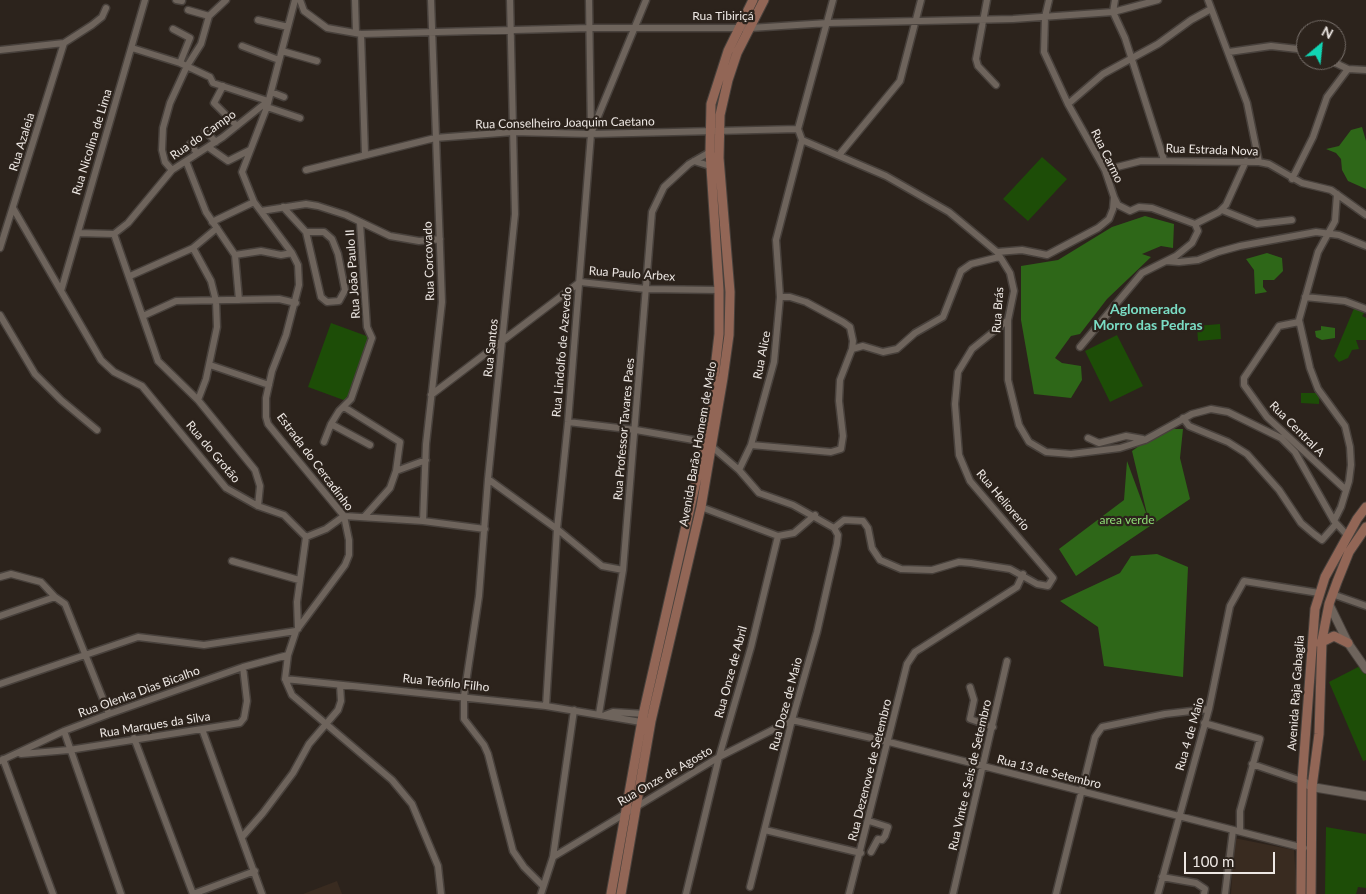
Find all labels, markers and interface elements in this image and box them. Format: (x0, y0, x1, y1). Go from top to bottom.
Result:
street label: Rua Tibiriçá (692, 9, 754, 23)
north arrow (1296, 20, 1346, 70)
text: N (1319, 22, 1337, 42)
street label: Rua Nicolina de Lima (69, 87, 115, 197)
street label: Rua do Campo (167, 107, 239, 163)
street label: Rua Azaleia (6, 111, 38, 173)
street label: Rua Conselheiro Joaquim Caetano (475, 114, 655, 132)
street label: Rua Carmo (1088, 127, 1126, 185)
street label: Rua Estrada Nova (1165, 141, 1259, 159)
street label: Rua Corcovado (420, 221, 438, 301)
street label: Rua João Paulo II (343, 229, 363, 319)
street label: Rua Paulo Arbex (588, 264, 676, 284)
street label: Rua Lindolfo de Azevedo (549, 286, 575, 418)
street label: Rua Brás (989, 287, 1007, 333)
district label: Aglomerado Morro das Pedras (1093, 301, 1203, 334)
street label: Rua Santos (481, 318, 501, 378)
street label: Rua Alice (750, 330, 774, 380)
street label: Rua Professor Tavares Paes (611, 357, 637, 501)
street label: Avenida Barão Homem de Melo (676, 360, 720, 528)
street label: Rua Central A (1266, 398, 1328, 460)
street label: Estrada do Cercadinho (274, 410, 356, 514)
street label: Rua do Grotão (183, 418, 243, 486)
street label: Rua Heliorerio (973, 467, 1033, 533)
park label: area verde (1099, 513, 1155, 527)
street label: Rua Onze de Abril (712, 624, 750, 720)
street label: Avenida Raja Gabaglia (1285, 635, 1307, 751)
street label: Rua Doze de Maio (767, 656, 805, 752)
street label: Rua Olenka Dias Bicalho (76, 663, 202, 721)
street label: Rua Teófilo Filho (402, 671, 490, 695)
street label: Rua 4 de Maio (1173, 696, 1207, 772)
street label: Rua Dezenove de Setembro (845, 698, 895, 842)
street label: Rua Vinte e Seis de Setembro (946, 698, 994, 852)
street label: Rua Marques da Silva (99, 709, 211, 741)
street label: Rua Onze de Agosto (615, 743, 715, 809)
street label: Rua 13 de Setembro (995, 752, 1103, 792)
scale bar (1186, 842, 1277, 874)
text: 100 m (1192, 852, 1234, 870)

